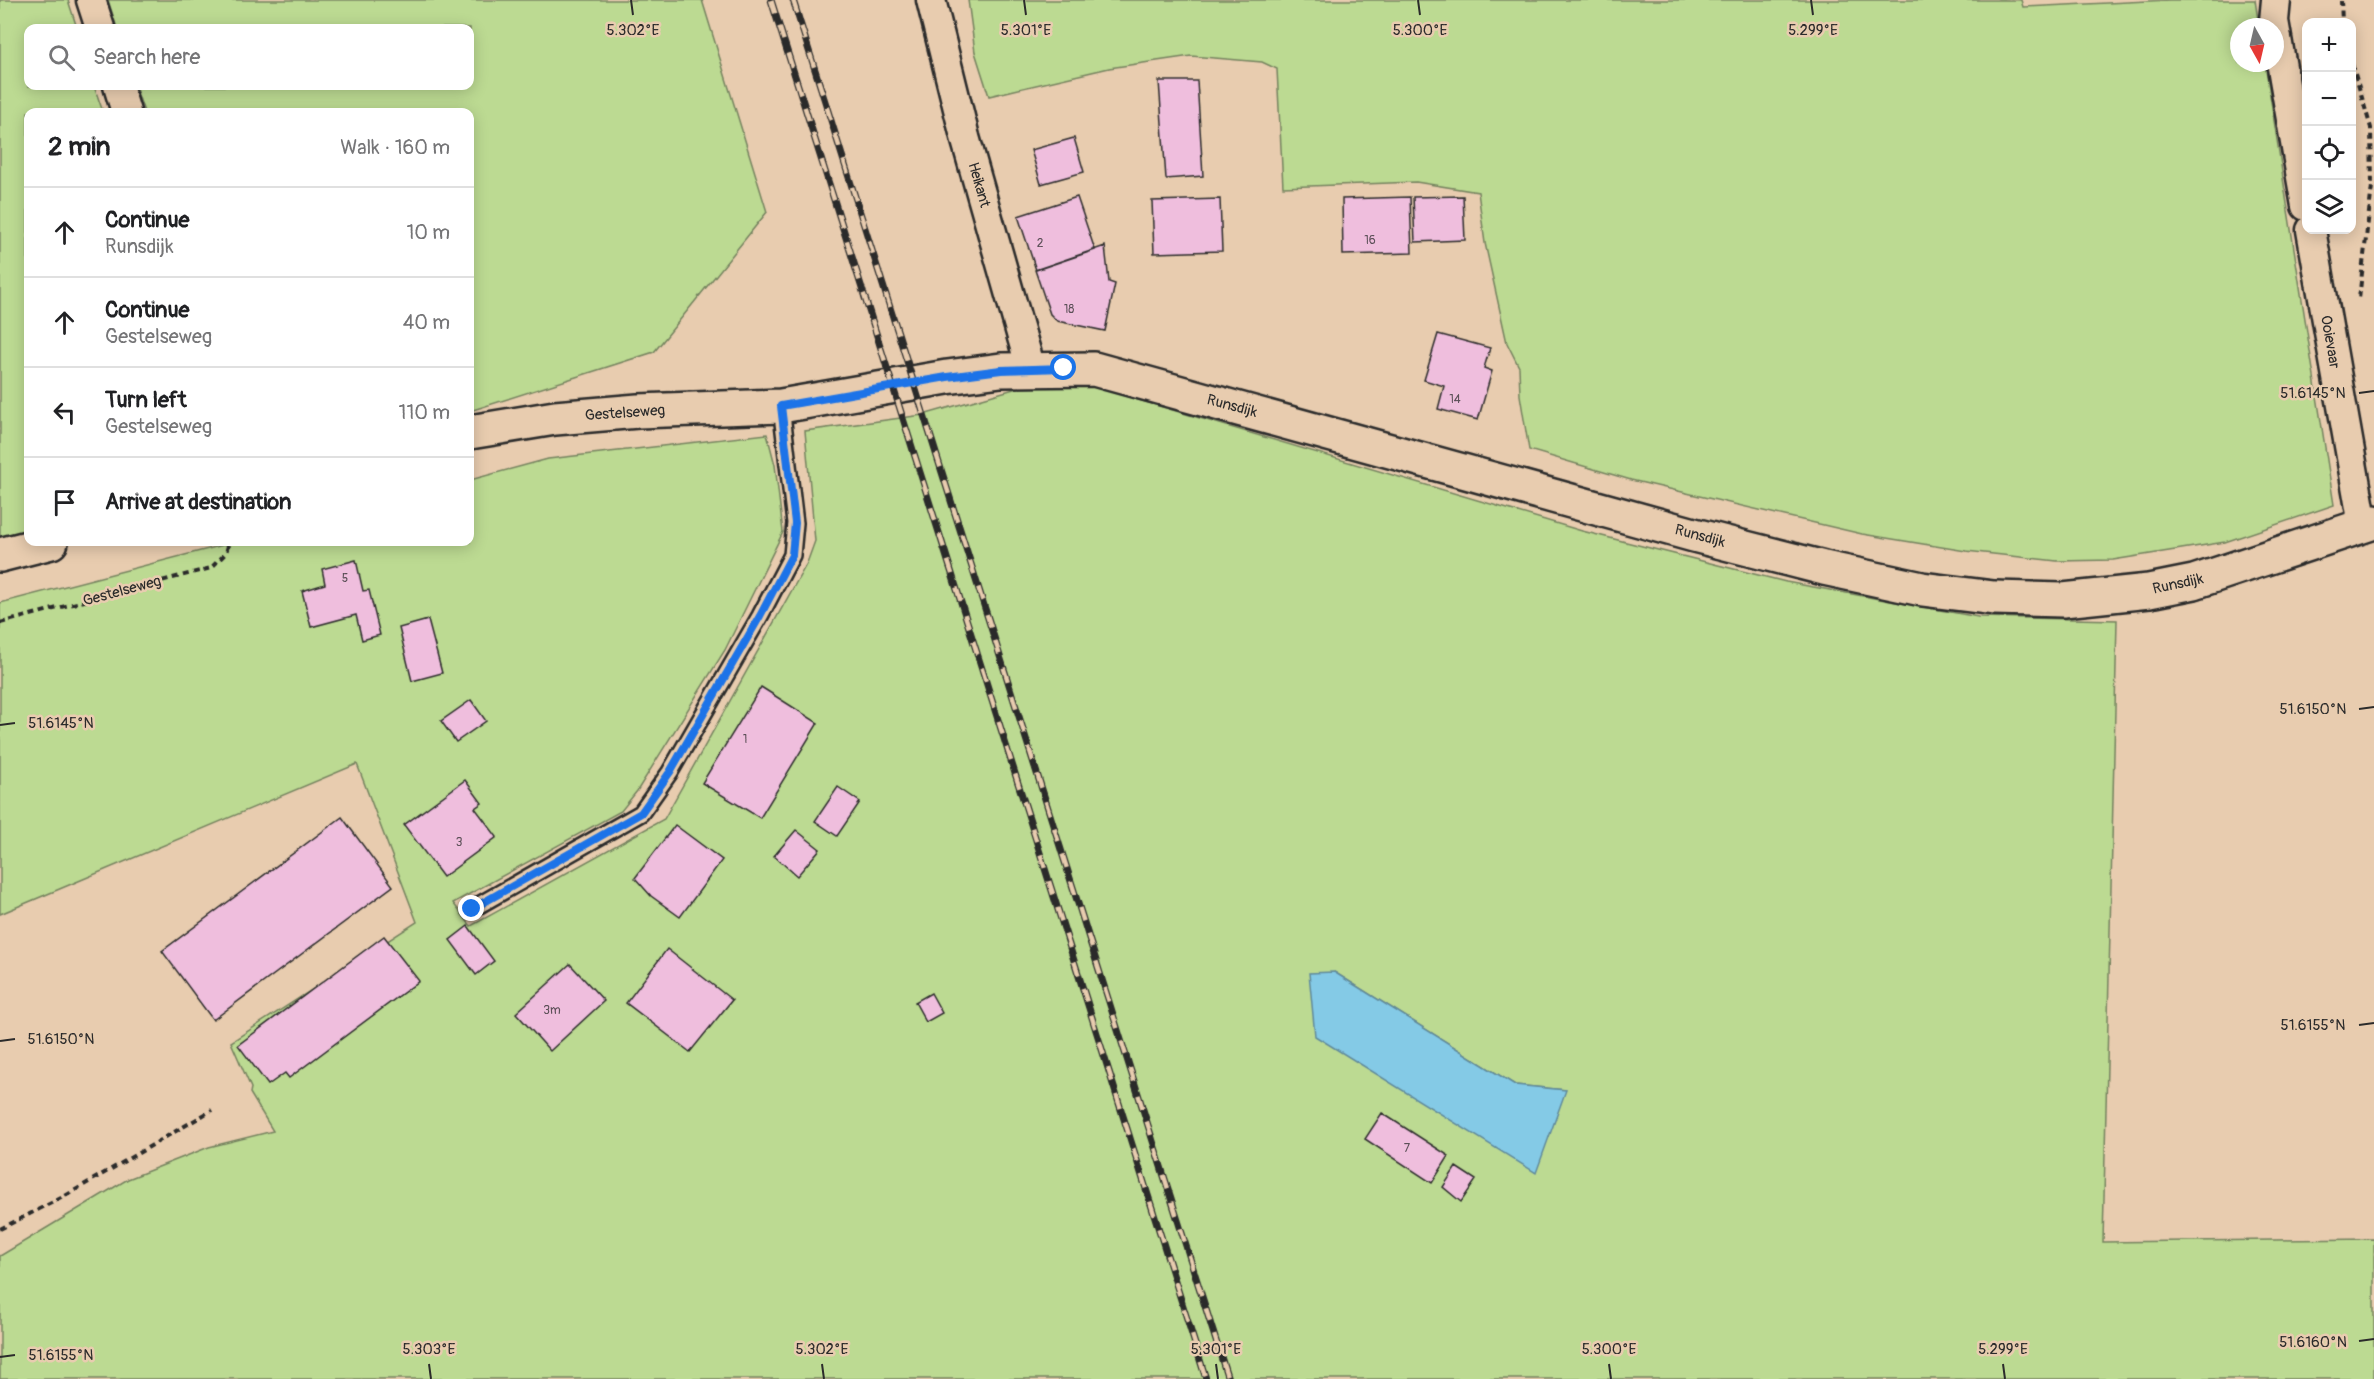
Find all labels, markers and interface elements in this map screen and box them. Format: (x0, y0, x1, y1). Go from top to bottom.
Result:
north arrow (2230, 18, 2284, 72)
map controls (2302, 18, 2356, 234)
button: + (2302, 18, 2356, 72)
text: 5.302°E (607, 21, 660, 40)
text: 5.301°E (1001, 21, 1051, 40)
text: 5.300°E (1393, 21, 1448, 40)
text: 5.299°E (1788, 21, 1838, 40)
search box (24, 24, 474, 90)
icon: search (45, 41, 78, 74)
text: Search here (93, 43, 200, 71)
button: − (2302, 72, 2356, 126)
button: locate (2302, 126, 2356, 180)
text: 2 min (48, 131, 110, 163)
text: Walk · 160 m (340, 135, 450, 160)
street label: Heikant (964, 160, 995, 211)
button: layers (2302, 180, 2356, 234)
text: Continue (105, 206, 189, 234)
icon: ahead (48, 216, 81, 249)
text: 10 m (406, 220, 450, 245)
house number: 16 (1364, 233, 1376, 248)
text: Runsdijk (105, 234, 174, 259)
house number: 2 (1037, 236, 1044, 251)
text: Continue (105, 296, 189, 324)
house number: 18 (1064, 302, 1074, 317)
icon: ahead (48, 306, 81, 339)
text: 40 m (403, 310, 450, 335)
street label: Ooievaar (2316, 314, 2344, 371)
text: Gestelseweg (105, 324, 212, 349)
route start (1050, 354, 1076, 380)
text: 51.6145°N (2280, 384, 2346, 403)
text: Turn left (105, 386, 187, 414)
street label: Runsdijk (1205, 390, 1260, 422)
house number: 14 (1449, 392, 1461, 407)
icon: left (48, 396, 81, 429)
text: 110 m (399, 400, 450, 425)
street label: Gestelseweg (584, 401, 666, 425)
text: Gestelseweg (105, 414, 212, 439)
icon: arrive (48, 486, 81, 519)
text: Arrive at destination (105, 488, 291, 516)
street label: Runsdijk (1673, 520, 1728, 552)
street label: Runsdijk (2151, 569, 2206, 599)
street label: Gestelseweg (81, 571, 163, 611)
house number: 5 (342, 571, 348, 586)
text: 51.6150°N (2280, 700, 2346, 719)
text: 51.6145°N (28, 714, 94, 733)
house number: 1 (743, 732, 747, 747)
house number: 3 (456, 835, 463, 850)
route end (458, 895, 484, 921)
house number: 3m (543, 1003, 561, 1018)
text: 51.6155°N (2281, 1016, 2345, 1035)
text: 51.6150°N (28, 1030, 94, 1049)
house number: 7 (1404, 1141, 1411, 1156)
text: 51.6160°N (2279, 1333, 2347, 1352)
text: 5.303°E (403, 1340, 456, 1359)
text: 5.302°E (796, 1340, 849, 1359)
text: 5.301°E (1191, 1340, 1241, 1359)
text: 5.300°E (1582, 1340, 1637, 1359)
text: 5.299°E (1978, 1340, 2028, 1359)
text: 51.6155°N (29, 1346, 93, 1365)

